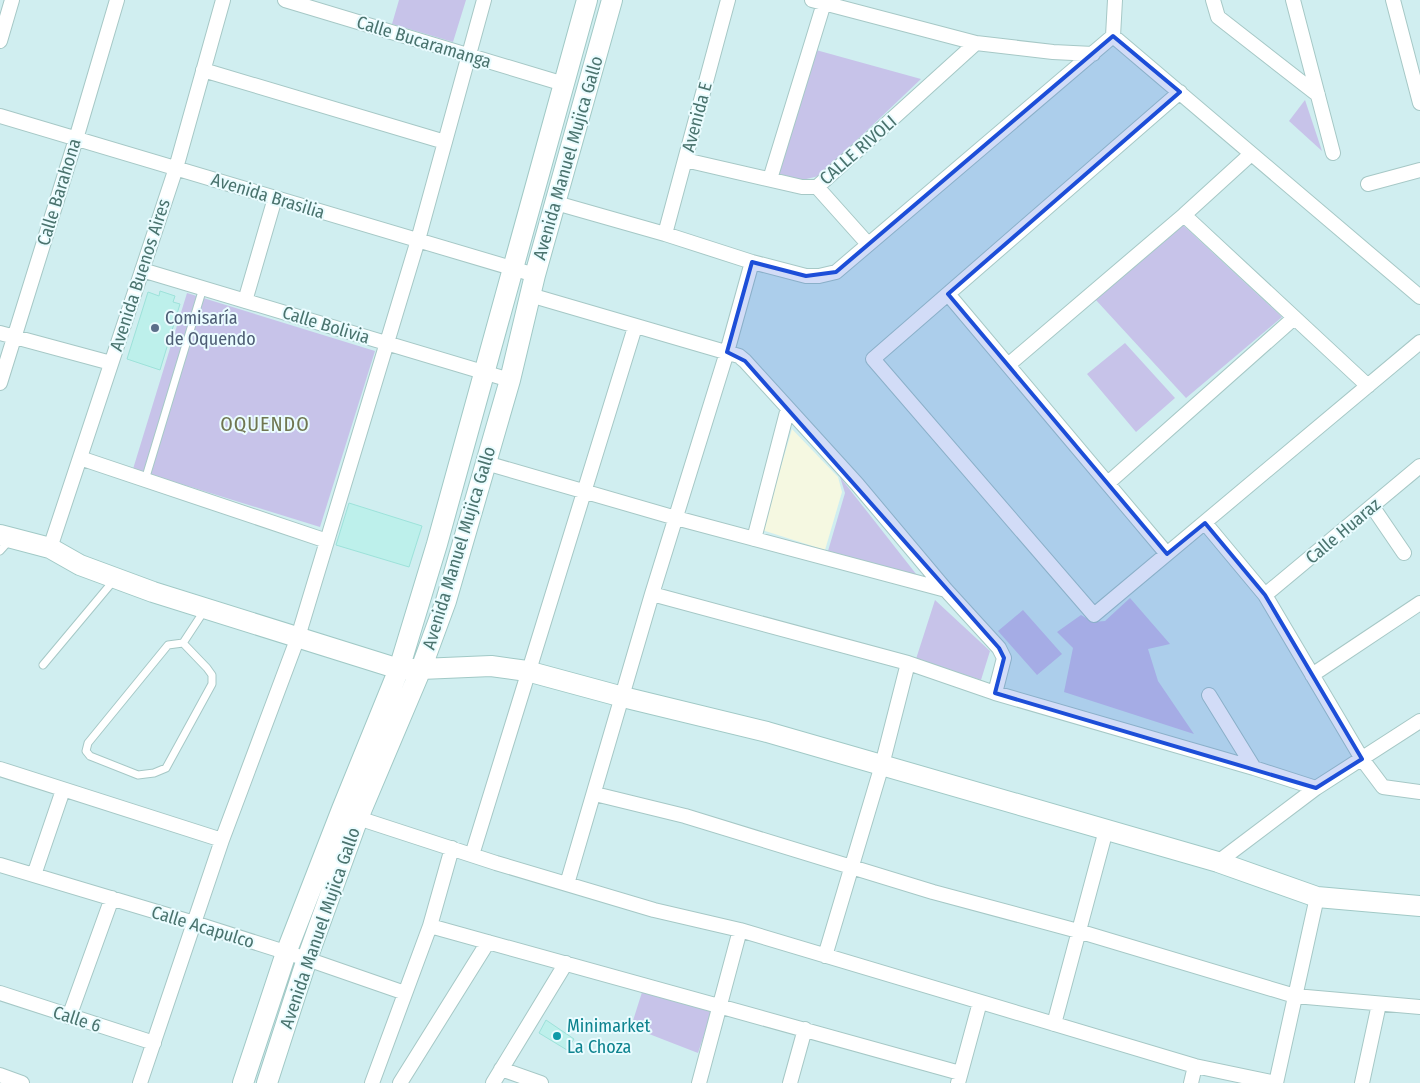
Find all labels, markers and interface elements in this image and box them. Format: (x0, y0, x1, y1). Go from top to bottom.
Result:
street label: Calle Bucaramanga (354, 11, 494, 73)
street label: Avenida Manuel Mujica Gallo (528, 54, 608, 262)
street label: Avenida E (677, 80, 717, 154)
street label: CALLE RIVOLI (815, 111, 901, 189)
street label: Calle Barahona (32, 136, 86, 248)
street label: Avenida Brasilia (209, 168, 328, 224)
street label: Avenida Buenos Aires (105, 196, 175, 354)
street label: Calle Bolivia (280, 301, 372, 349)
place label: Comisaría de Oquendo (165, 307, 256, 350)
marker: Comisaría de Oquendo (149, 322, 161, 334)
district label: OQUENDO (220, 412, 310, 436)
street label: Avenida Manuel Mujica Gallo (418, 444, 500, 652)
street label: Calle Huaraz (1301, 493, 1385, 569)
street label: Avenida Manuel Mujica Gallo (275, 825, 365, 1031)
street label: Calle Acapulco (149, 901, 257, 953)
street label: Calle 6 (50, 1001, 104, 1037)
place label: Minimarket La Choza (567, 1015, 650, 1058)
marker: Minimarket La Choza (551, 1030, 563, 1042)

